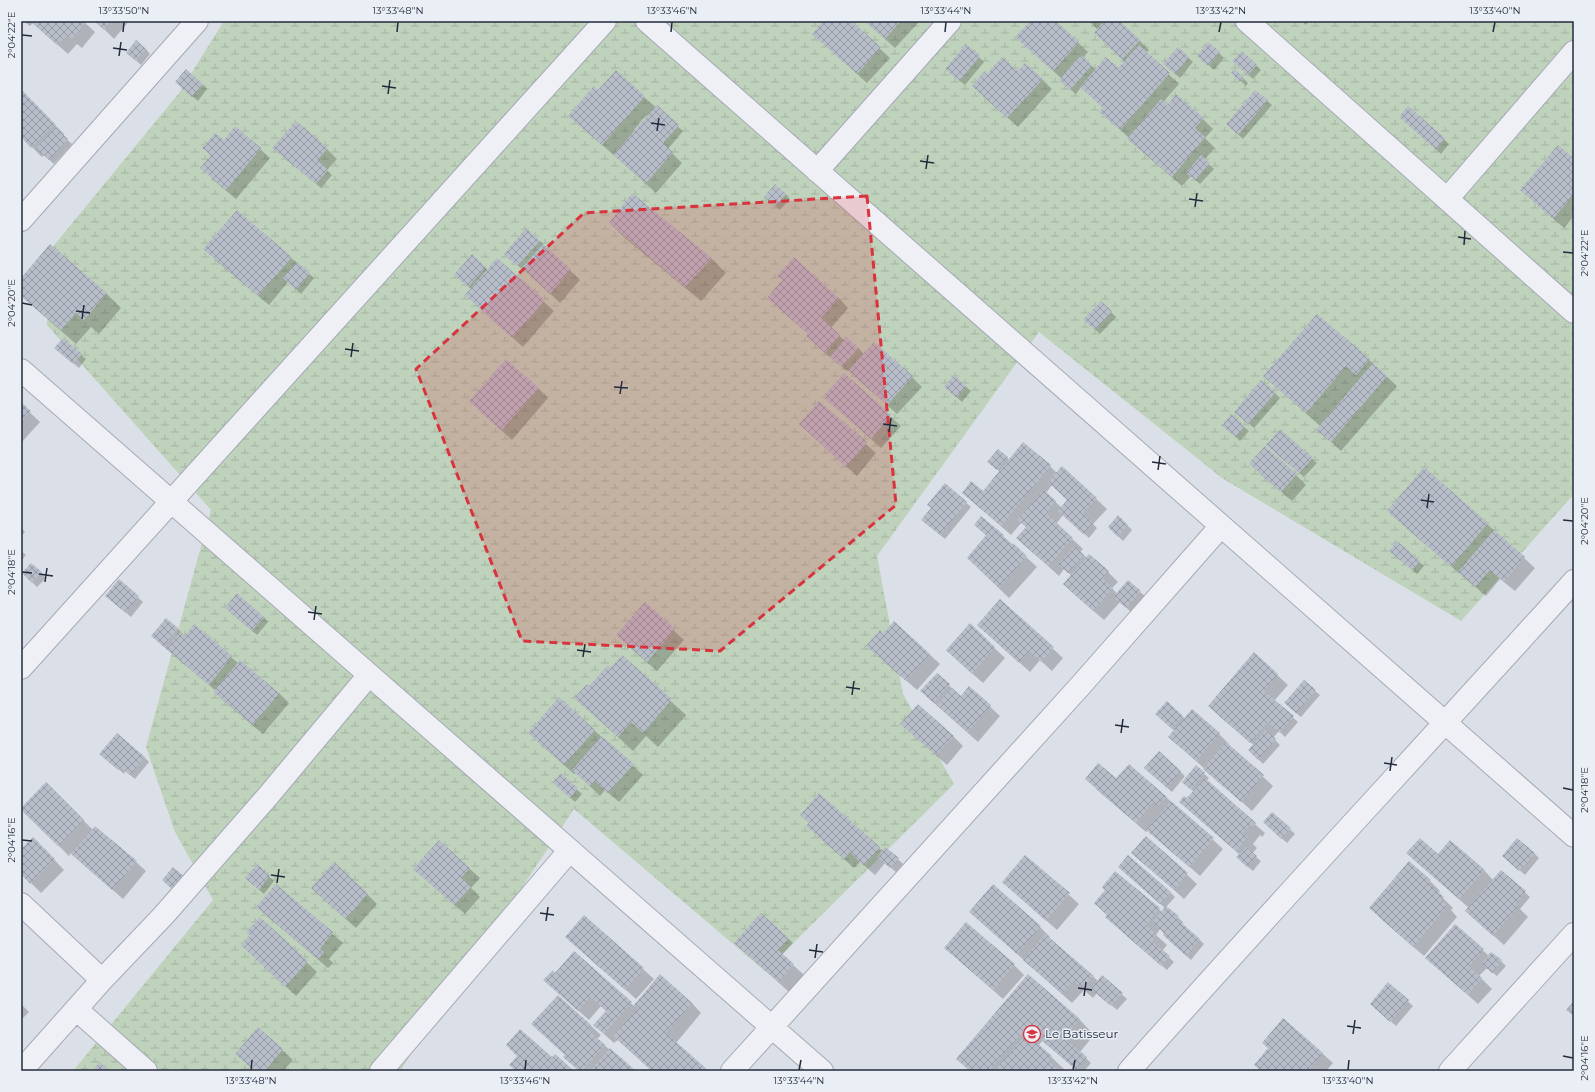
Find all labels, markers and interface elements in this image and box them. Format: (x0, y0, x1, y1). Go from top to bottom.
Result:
text: 13°33'50"N (99, 4, 149, 17)
text: 13°33'48"N (372, 4, 424, 17)
text: 13°33'46"N (647, 4, 697, 17)
text: 13°33'44"N (921, 4, 971, 17)
text: 13°33'42"N (1196, 4, 1246, 17)
text: 13°33'40"N (1469, 4, 1521, 17)
text: 2°04'22"E (5, 11, 18, 58)
text: 2°04'22"E (1578, 229, 1591, 276)
text: 2°04'20"E (5, 279, 18, 327)
text: 2°04'20"E (1578, 497, 1591, 545)
text: 2°04'18"E (5, 549, 18, 595)
text: 2°04'18"E (1578, 767, 1591, 813)
text: 2°04'16"E (5, 817, 18, 863)
school or university icon: Le Batisseur (1022, 1024, 1042, 1044)
place label: Le Batisseur (1045, 1026, 1119, 1041)
text: 2°04'16"E (1578, 1035, 1591, 1081)
text: 13°33'48"N (225, 1074, 277, 1087)
text: 13°33'46"N (500, 1074, 550, 1087)
text: 13°33'44"N (774, 1074, 824, 1087)
text: 13°33'42"N (1048, 1074, 1098, 1087)
text: 13°33'40"N (1322, 1074, 1374, 1087)

